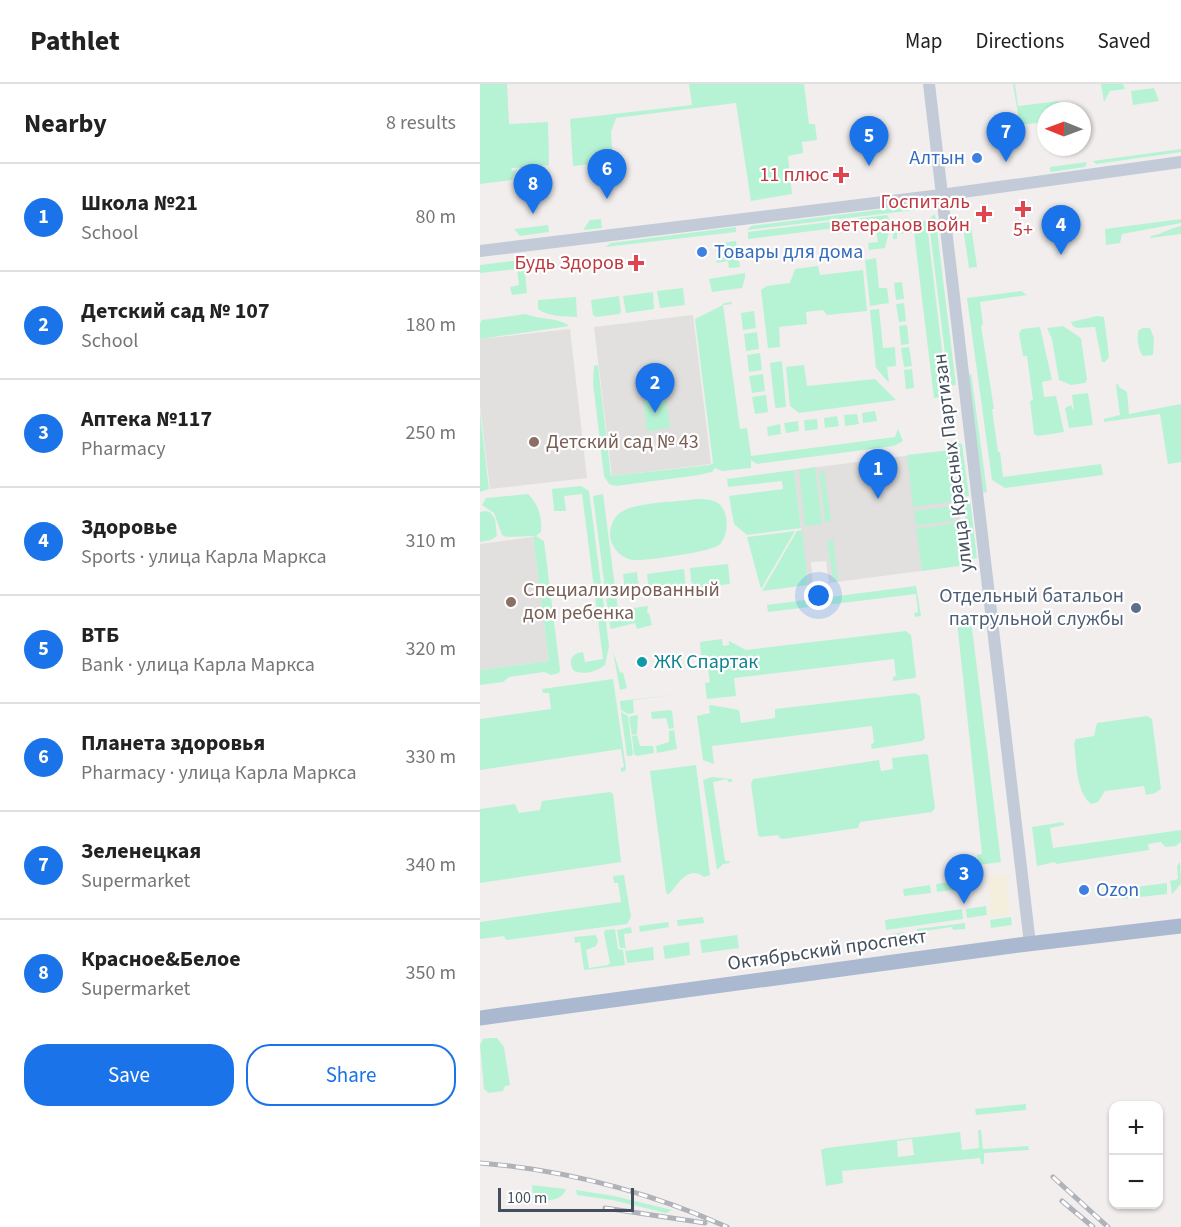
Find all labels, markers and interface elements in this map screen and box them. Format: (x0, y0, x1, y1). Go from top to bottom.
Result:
text: Pathlet (30, 21, 120, 61)
text: Map (905, 26, 943, 56)
text: Directions (976, 26, 1064, 56)
text: Saved (1097, 26, 1151, 56)
north arrow (1037, 102, 1091, 156)
text: Nearby (24, 105, 107, 142)
text: 8 results (386, 109, 456, 137)
pin: 7 (986, 112, 1026, 162)
pin: 5 (850, 116, 888, 166)
place label: Алтын (909, 144, 965, 172)
pin: 6 (588, 150, 626, 199)
marker: Алтын (970, 151, 984, 165)
place label: 11 плюс (760, 161, 829, 189)
pin: 8 (514, 164, 552, 214)
marker: 11 плюс (834, 168, 848, 182)
text: Школа №21 (81, 187, 198, 219)
place label: Госпиталь ветеранов войн (831, 188, 970, 239)
marker: 5+ (1016, 202, 1030, 216)
text: 1 (38, 203, 49, 231)
text: 80 m (416, 203, 456, 231)
marker: Госпиталь ветеранов войн (975, 205, 993, 223)
pin: 4 (1042, 206, 1080, 255)
place label: 5+ (1013, 216, 1033, 244)
text: School (81, 219, 138, 247)
place label: Товары для дома (714, 238, 863, 266)
marker: Товары для дома (695, 245, 709, 259)
place label: Будь Здоров (514, 249, 624, 277)
marker: Будь Здоров (629, 256, 643, 270)
text: Детский сад № 107 (81, 295, 270, 327)
text: 2 (38, 311, 49, 339)
text: 180 m (406, 311, 456, 339)
text: School (81, 327, 138, 355)
street label: улица Красных Партизан (926, 352, 980, 574)
pin: 2 (636, 364, 675, 413)
text: Аптека №117 (81, 403, 212, 435)
text: 3 (38, 419, 49, 447)
text: 250 m (406, 419, 456, 447)
place label: Детский сад № 43 (546, 428, 699, 456)
text: Pharmacy (81, 435, 165, 463)
marker: Детский сад № 43 (527, 435, 541, 449)
pin: 1 (858, 450, 898, 499)
text: Здоровье (81, 511, 177, 543)
text: 4 (38, 527, 49, 555)
text: 310 m (406, 527, 456, 555)
text: Sports · улица Карла Маркса (81, 543, 327, 571)
place label: Специализированный дом ребенка (523, 576, 720, 627)
your location (804, 581, 833, 610)
place label: Отдельный батальон патрульной службы (939, 582, 1124, 633)
marker: Специализированный дом ребенка (504, 595, 518, 609)
marker: Отдельный батальон патрульной службы (1129, 601, 1143, 615)
text: ВТБ (81, 619, 119, 651)
text: 5 (38, 635, 49, 663)
text: 320 m (406, 635, 456, 663)
place label: ЖК Спартак (654, 648, 758, 676)
text: Bank · улица Карла Маркса (81, 651, 315, 679)
marker: ЖК Спартак (635, 655, 649, 669)
text: Планета здоровья (81, 727, 265, 759)
text: 6 (38, 743, 49, 771)
text: 330 m (406, 743, 456, 771)
text: Pharmacy · улица Карла Маркса (81, 759, 357, 787)
text: Зеленецкая (81, 835, 201, 867)
text: 7 (38, 851, 49, 879)
text: 340 m (406, 851, 456, 879)
pin: 3 (944, 854, 984, 904)
text: Supermarket (81, 867, 190, 895)
place label: Ozon (1096, 876, 1139, 904)
marker: Ozon (1077, 883, 1091, 897)
street label: Октябрьский проспект (726, 922, 928, 978)
text: Красное&Белое (81, 943, 241, 975)
text: 8 (38, 959, 49, 987)
text: 350 m (406, 959, 456, 987)
text: Supermarket (81, 975, 190, 1003)
button: Save (24, 1044, 234, 1106)
button: Share (246, 1044, 456, 1106)
map controls (1109, 1101, 1163, 1209)
button: + (1109, 1101, 1163, 1155)
button: − (1109, 1155, 1163, 1209)
scale bar (498, 1185, 634, 1212)
text: 100 m (507, 1187, 547, 1209)

